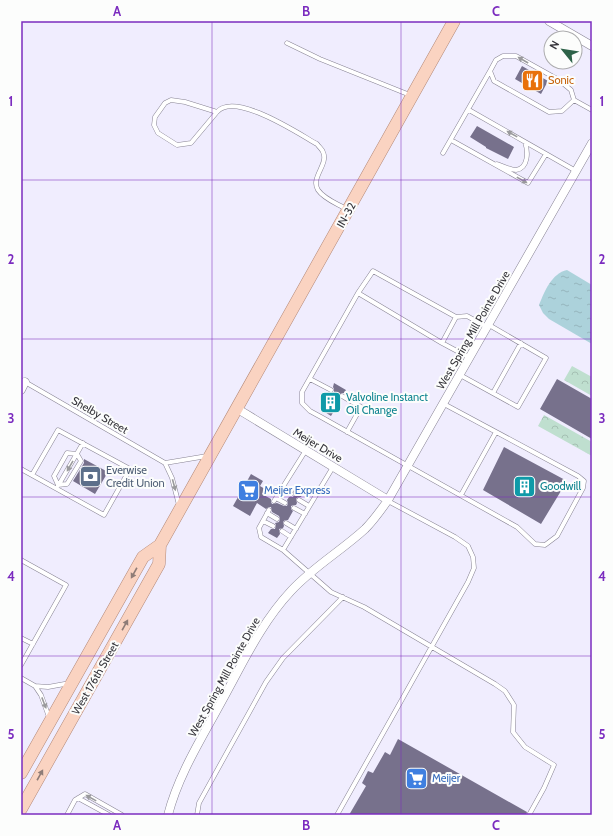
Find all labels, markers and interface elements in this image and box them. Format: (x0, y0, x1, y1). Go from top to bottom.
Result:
text: A (113, 3, 122, 19)
text: B (302, 3, 310, 19)
text: C (492, 3, 500, 19)
north arrow (543, 30, 583, 70)
text: N (546, 38, 562, 52)
one-way arrow (517, 57, 529, 63)
restaurant icon: Sonic (519, 67, 545, 93)
place label: Sonic (548, 73, 574, 87)
text: 1 (9, 93, 13, 109)
text: 1 (600, 93, 604, 109)
one-way arrow (506, 131, 517, 138)
one-way arrow (516, 177, 528, 183)
street label: IN-32 (333, 200, 359, 230)
text: 2 (8, 251, 15, 267)
text: 2 (599, 251, 606, 267)
street label: West Spring Mill Pointe Drive (433, 268, 513, 392)
building icon: Valvoline Instanct Oil Change (318, 390, 344, 416)
place label: Valvoline Instanct Oil Change (346, 390, 428, 417)
street label: Shelby Street (69, 393, 131, 437)
text: 3 (7, 410, 15, 426)
text: 3 (598, 410, 606, 426)
street label: Meijer Drive (291, 425, 346, 465)
one-way arrow (66, 460, 73, 472)
bank icon: Everwise Credit Union (77, 463, 103, 489)
place label: Everwise Credit Union (106, 463, 165, 490)
building icon: Goodwill (512, 473, 538, 499)
supermarket icon: Meijer Express (236, 477, 262, 503)
one-way arrow (171, 479, 177, 492)
place label: Goodwill (540, 479, 581, 493)
place label: Meijer Express (264, 483, 331, 497)
one-way arrow (131, 567, 137, 579)
text: 4 (7, 568, 15, 584)
text: 4 (598, 568, 606, 584)
street label: West Spring Mill Pointe Drive (185, 614, 263, 739)
one-way arrow (121, 619, 128, 631)
street label: West 176th Street (68, 639, 122, 717)
one-way arrow (41, 698, 47, 710)
text: 5 (8, 726, 15, 742)
text: 5 (599, 726, 606, 742)
supermarket icon: Meijer (403, 765, 429, 791)
one-way arrow (37, 769, 44, 781)
place label: Meijer (432, 771, 461, 785)
one-way arrow (85, 794, 97, 801)
text: A (113, 817, 122, 833)
text: B (302, 817, 310, 833)
text: C (492, 817, 500, 833)

